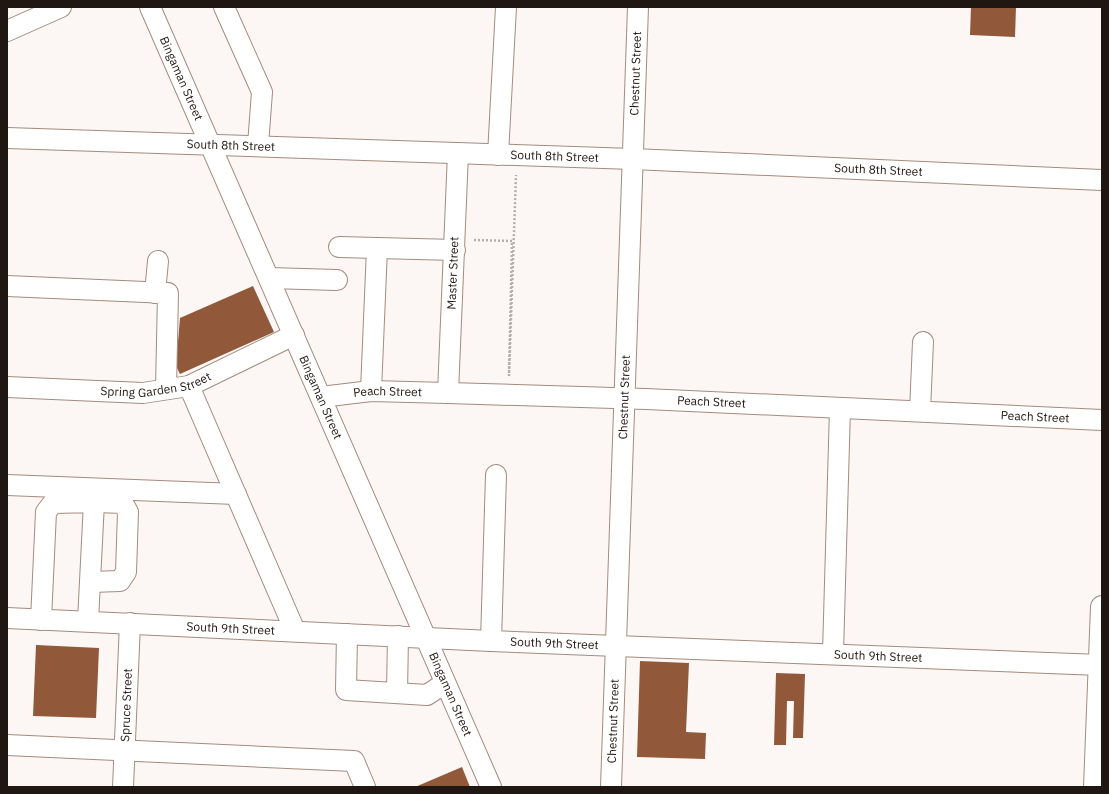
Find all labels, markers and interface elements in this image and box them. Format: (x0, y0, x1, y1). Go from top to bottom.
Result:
street label: Chestnut Street (626, 31, 644, 116)
street label: Bingaman Street (157, 34, 207, 122)
street label: South 8th Street (186, 136, 275, 154)
street label: South 8th Street (510, 147, 599, 165)
street label: South 8th Street (834, 160, 923, 179)
street label: Master Street (443, 236, 462, 310)
street label: Bingaman Street (296, 353, 346, 441)
street label: Chestnut Street (615, 355, 633, 440)
street label: Spring Garden Street (100, 368, 213, 400)
street label: Peach Street (352, 383, 422, 400)
street label: Peach Street (677, 392, 746, 411)
street label: Peach Street (1000, 407, 1070, 425)
street label: South 9th Street (186, 619, 275, 638)
street label: South 9th Street (510, 634, 599, 652)
street label: South 9th Street (834, 647, 923, 665)
street label: Bingaman Street (426, 650, 476, 738)
street label: Spruce Street (117, 668, 135, 742)
street label: Chestnut Street (604, 679, 622, 764)

